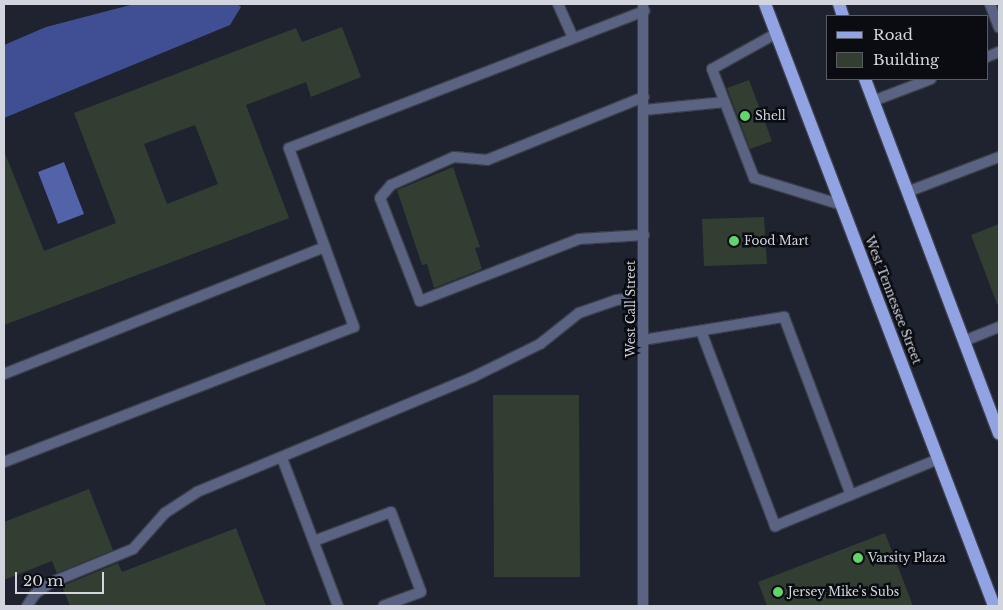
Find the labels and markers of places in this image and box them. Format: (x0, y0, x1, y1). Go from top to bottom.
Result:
place label: Shell (755, 109, 786, 123)
marker: Shell (739, 110, 751, 122)
place label: Food Mart (744, 234, 809, 248)
marker: Food Mart (728, 235, 740, 247)
place label: Varsity Plaza (868, 551, 946, 565)
marker: Varsity Plaza (852, 552, 864, 564)
place label: Jersey Mike's Subs (788, 585, 900, 599)
marker: Jersey Mike's Subs (772, 586, 784, 598)

